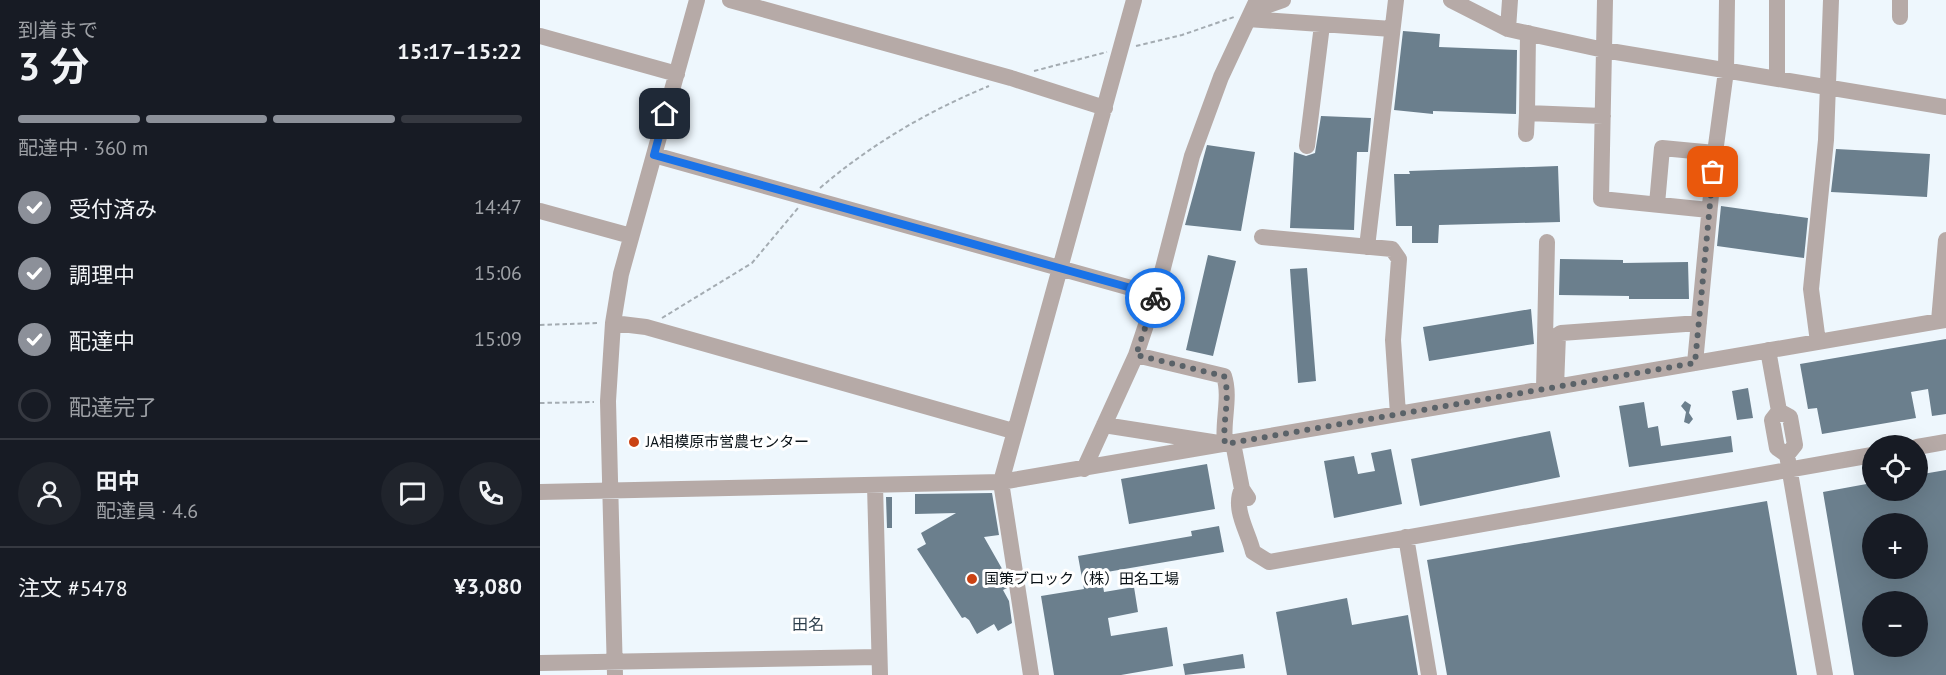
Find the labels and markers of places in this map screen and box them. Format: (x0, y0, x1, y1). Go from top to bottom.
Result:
pin (639, 88, 690, 139)
pin (1687, 146, 1738, 197)
place label: JA相模原市営農センター (645, 432, 809, 451)
marker: JA相模原市営農センター (627, 435, 641, 449)
place label: 国策ブロック（株）田名工場 (984, 569, 1179, 588)
marker: 国策ブロック（株）田名工場 (965, 572, 979, 586)

